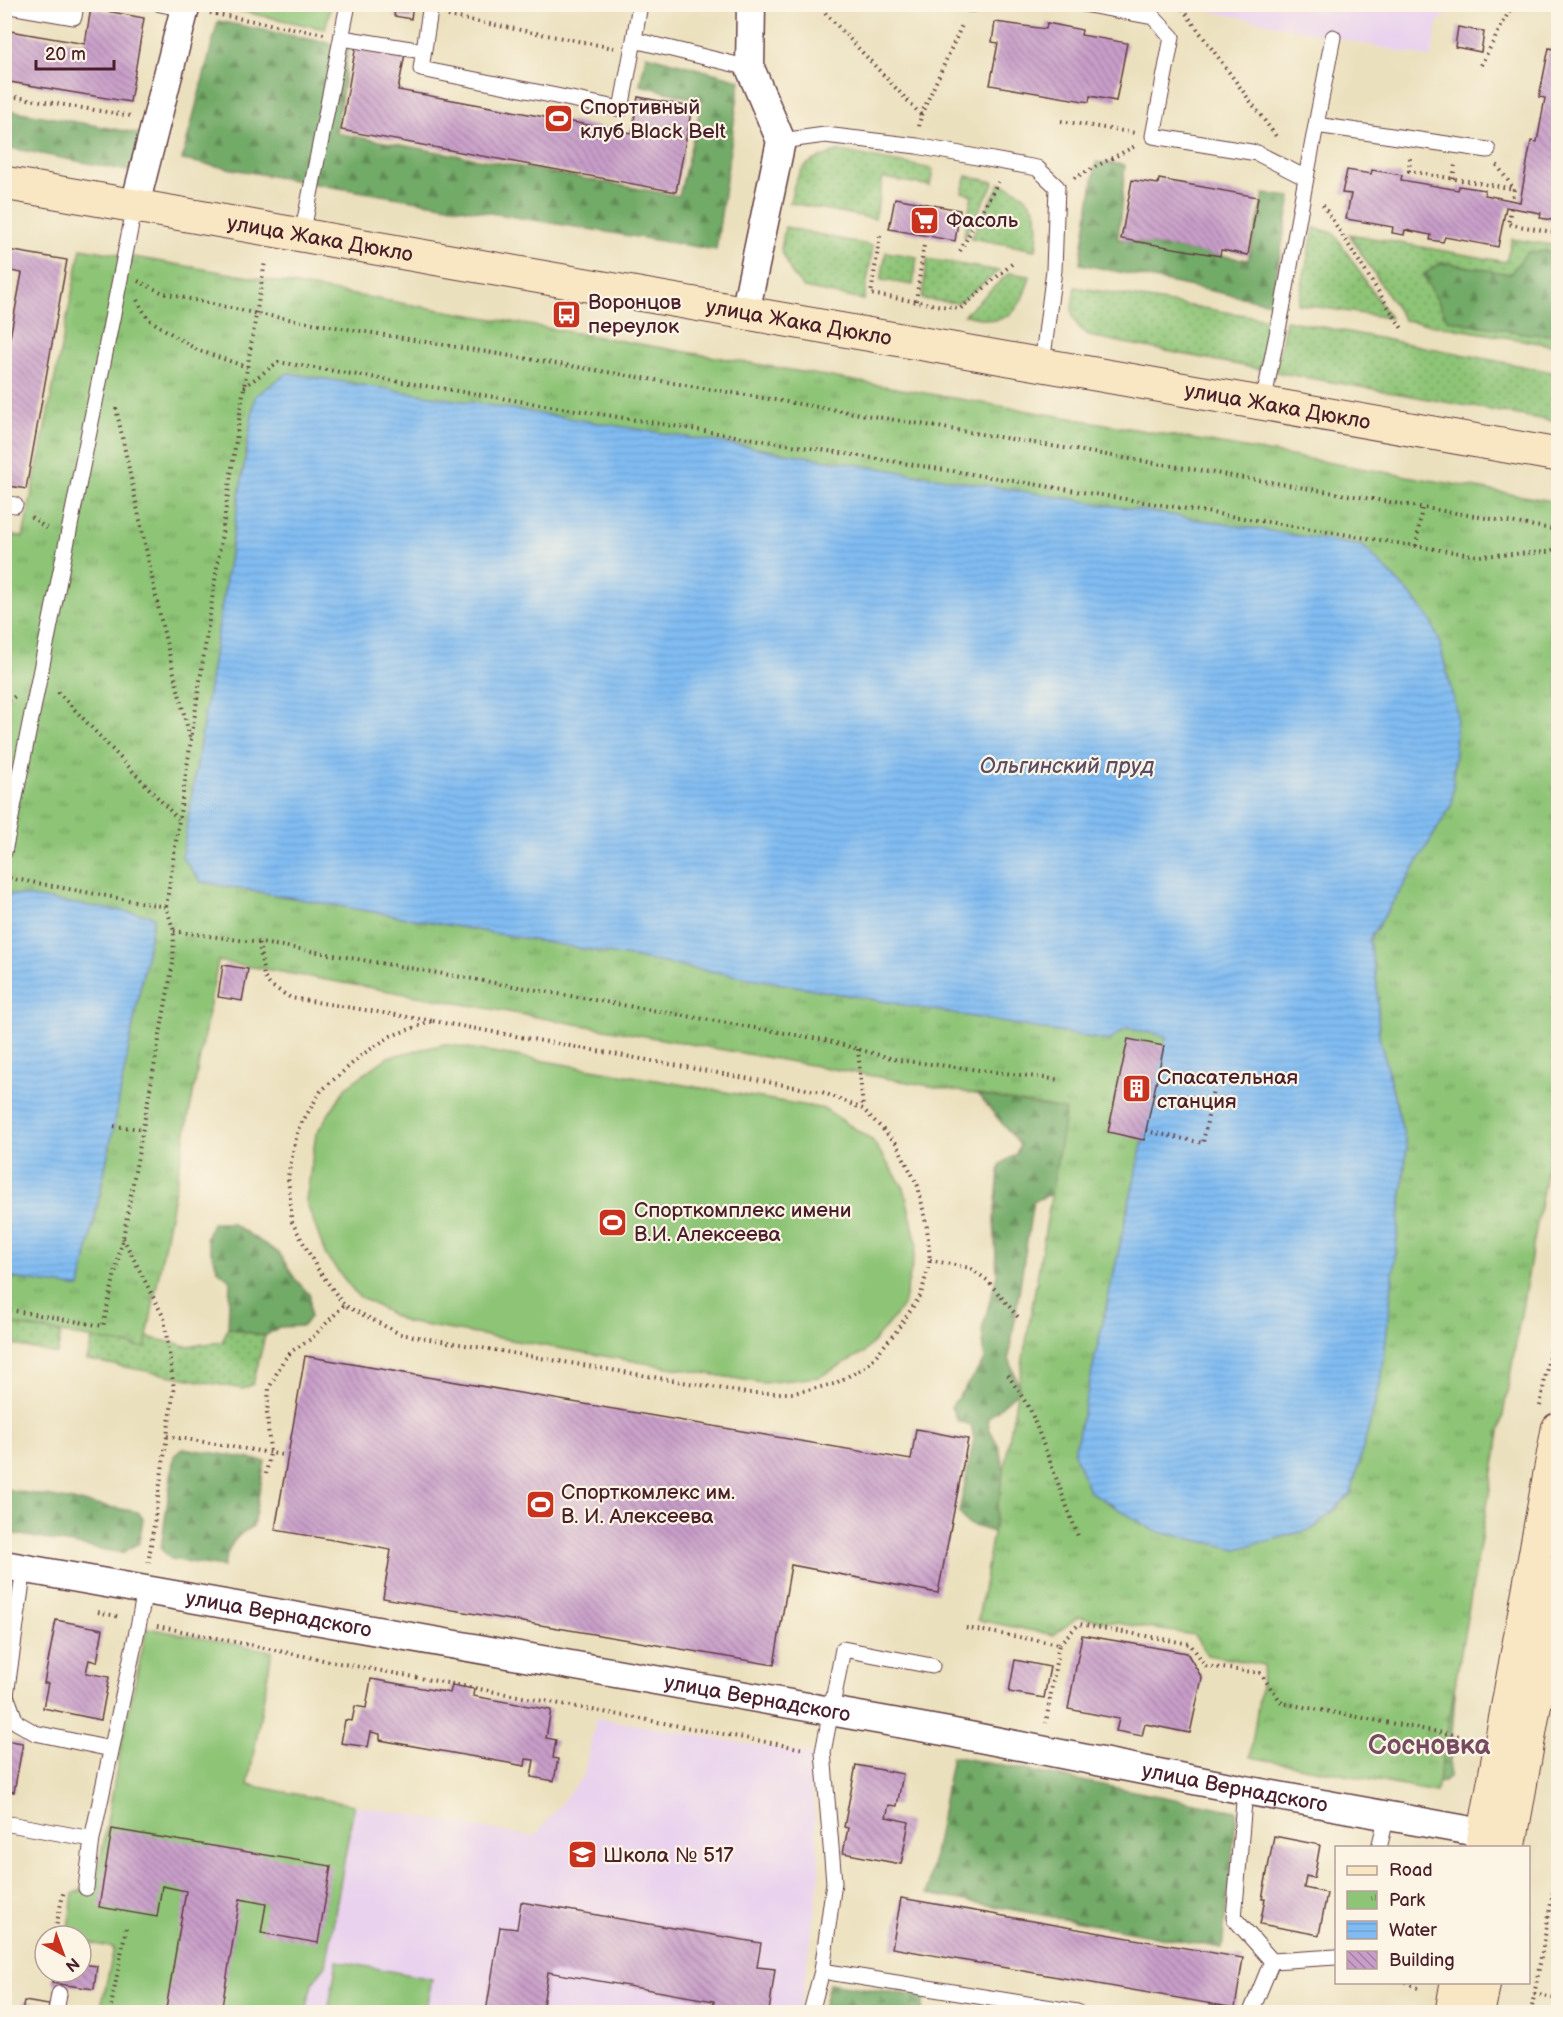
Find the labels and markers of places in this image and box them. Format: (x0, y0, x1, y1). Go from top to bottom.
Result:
place label: Спортивный клуб Black Belt (580, 95, 726, 144)
sports icon: Спортивный клуб Black Belt (543, 103, 575, 135)
supermarket icon: Фасоль (909, 204, 941, 236)
place label: Фасоль (946, 208, 1019, 233)
place label: Воронцов переулок (588, 290, 681, 339)
bus stop icon: Воронцов переулок (551, 298, 583, 330)
place label: Спасательная станция (1157, 1065, 1298, 1114)
building icon: Спасательная станция (1120, 1073, 1152, 1105)
place label: Спорткомплекс имени В.И. Алексеева (634, 1198, 852, 1247)
sports icon: Спорткомплекс имени В.И. Алексеева (597, 1206, 629, 1238)
place label: Спорткомлекс им. В. И. Алексеева (561, 1480, 735, 1529)
sports icon: Спорткомлекс им. В. И. Алексеева (524, 1488, 556, 1520)
school or university icon: Школа № 517 (566, 1839, 598, 1871)
place label: Школа № 517 (603, 1843, 734, 1868)

